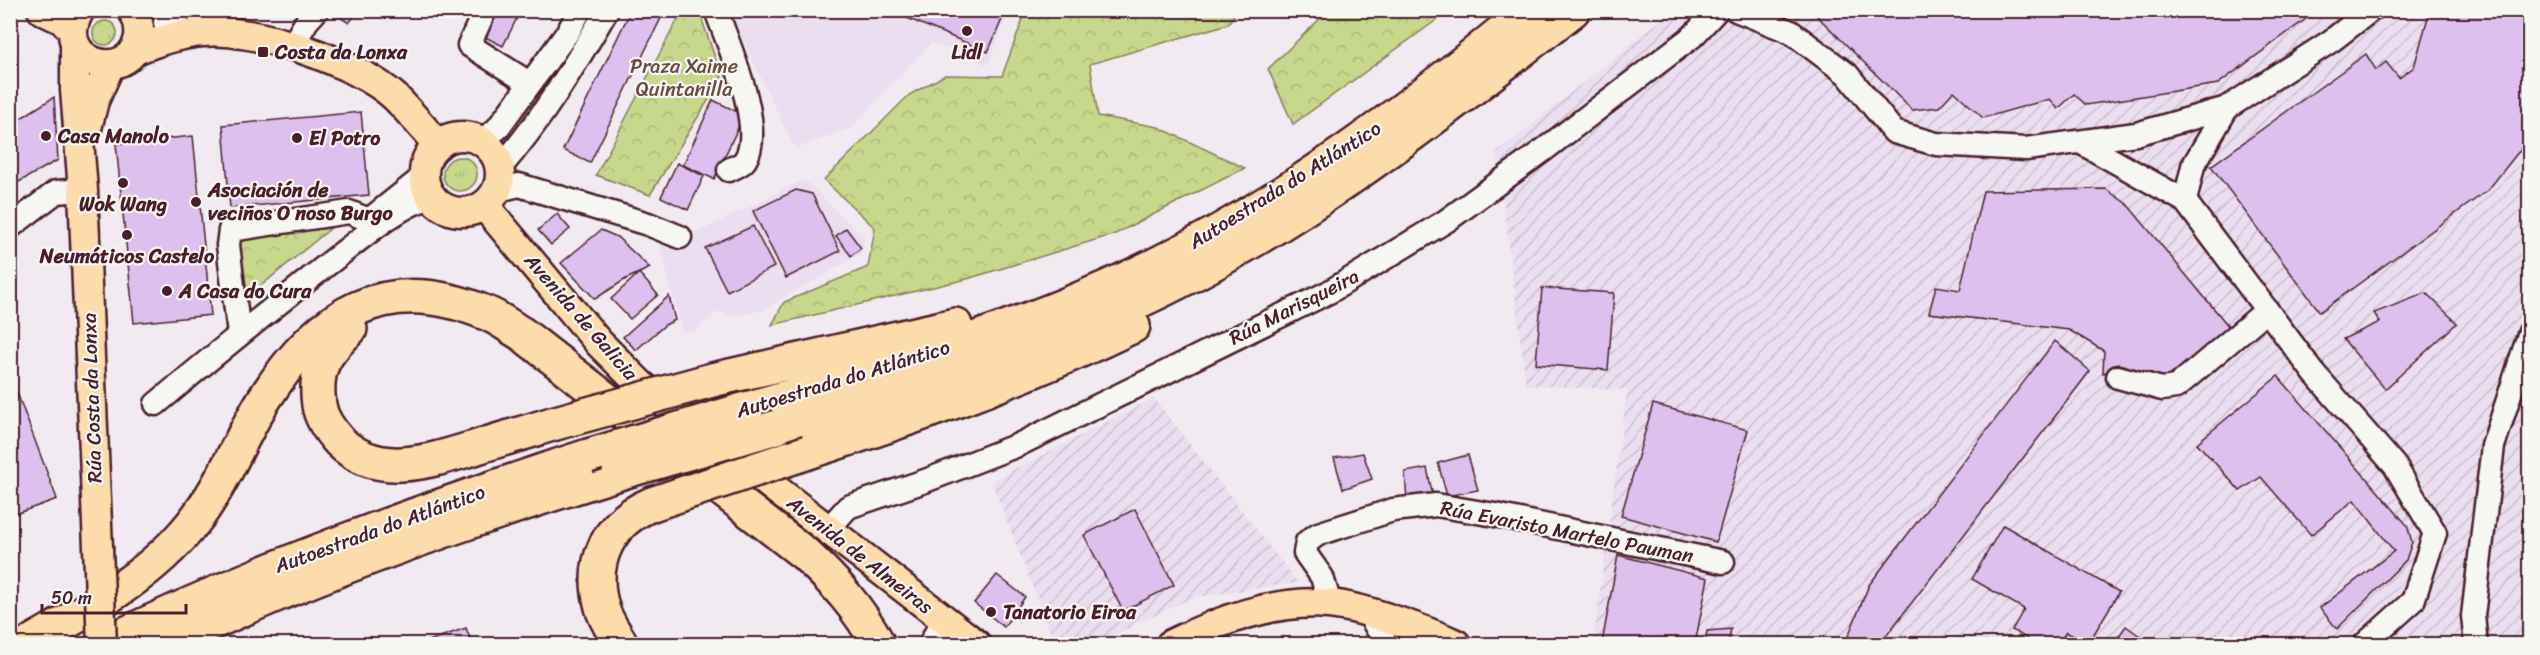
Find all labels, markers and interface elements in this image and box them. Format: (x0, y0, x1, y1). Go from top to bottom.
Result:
marker: Lidl (960, 24, 974, 38)
place label: Costa da Lonxa (274, 35, 408, 70)
place label: Lidl (952, 35, 984, 70)
marker: Costa da Lonxa (256, 45, 270, 59)
park label: Praza Xaime Quintanilla (630, 49, 738, 107)
street label: Autoestrada do Atlántico (1181, 111, 1388, 259)
place label: Casa Manolo (57, 119, 170, 154)
place label: El Potro (309, 121, 381, 156)
marker: Casa Manolo (39, 129, 53, 143)
marker: El Potro (290, 131, 304, 145)
place label: Asociación de veciños O noso Burgo (207, 173, 393, 231)
marker: Wok Wang (116, 176, 130, 190)
place label: Wok Wang (79, 187, 167, 222)
marker: Asociación de veciños O noso Burgo (189, 195, 203, 209)
marker: Neumáticos Castelo (120, 228, 134, 242)
place label: Neumáticos Castelo (39, 239, 215, 274)
street label: Avenida de Galicia (515, 244, 647, 390)
street label: Rúa Marisqueira (1222, 259, 1366, 355)
place label: A Casa do Cura (178, 274, 312, 309)
marker: A Casa do Cura (160, 284, 174, 298)
street label: Rúa Costa da Lonxa (72, 312, 112, 484)
street label: Autoestrada do Atlántico (731, 330, 954, 429)
street label: Autoestrada do Atlántico (269, 475, 490, 584)
street label: Avenida de Almeiras (778, 486, 942, 624)
street label: Rúa Evaristo Martelo Pauman (1437, 490, 1697, 574)
scale bar (42, 577, 186, 615)
text: 50 m (51, 582, 92, 614)
place label: Tanatorio Eiroa (1003, 595, 1137, 630)
marker: Tanatorio Eiroa (984, 605, 998, 619)

